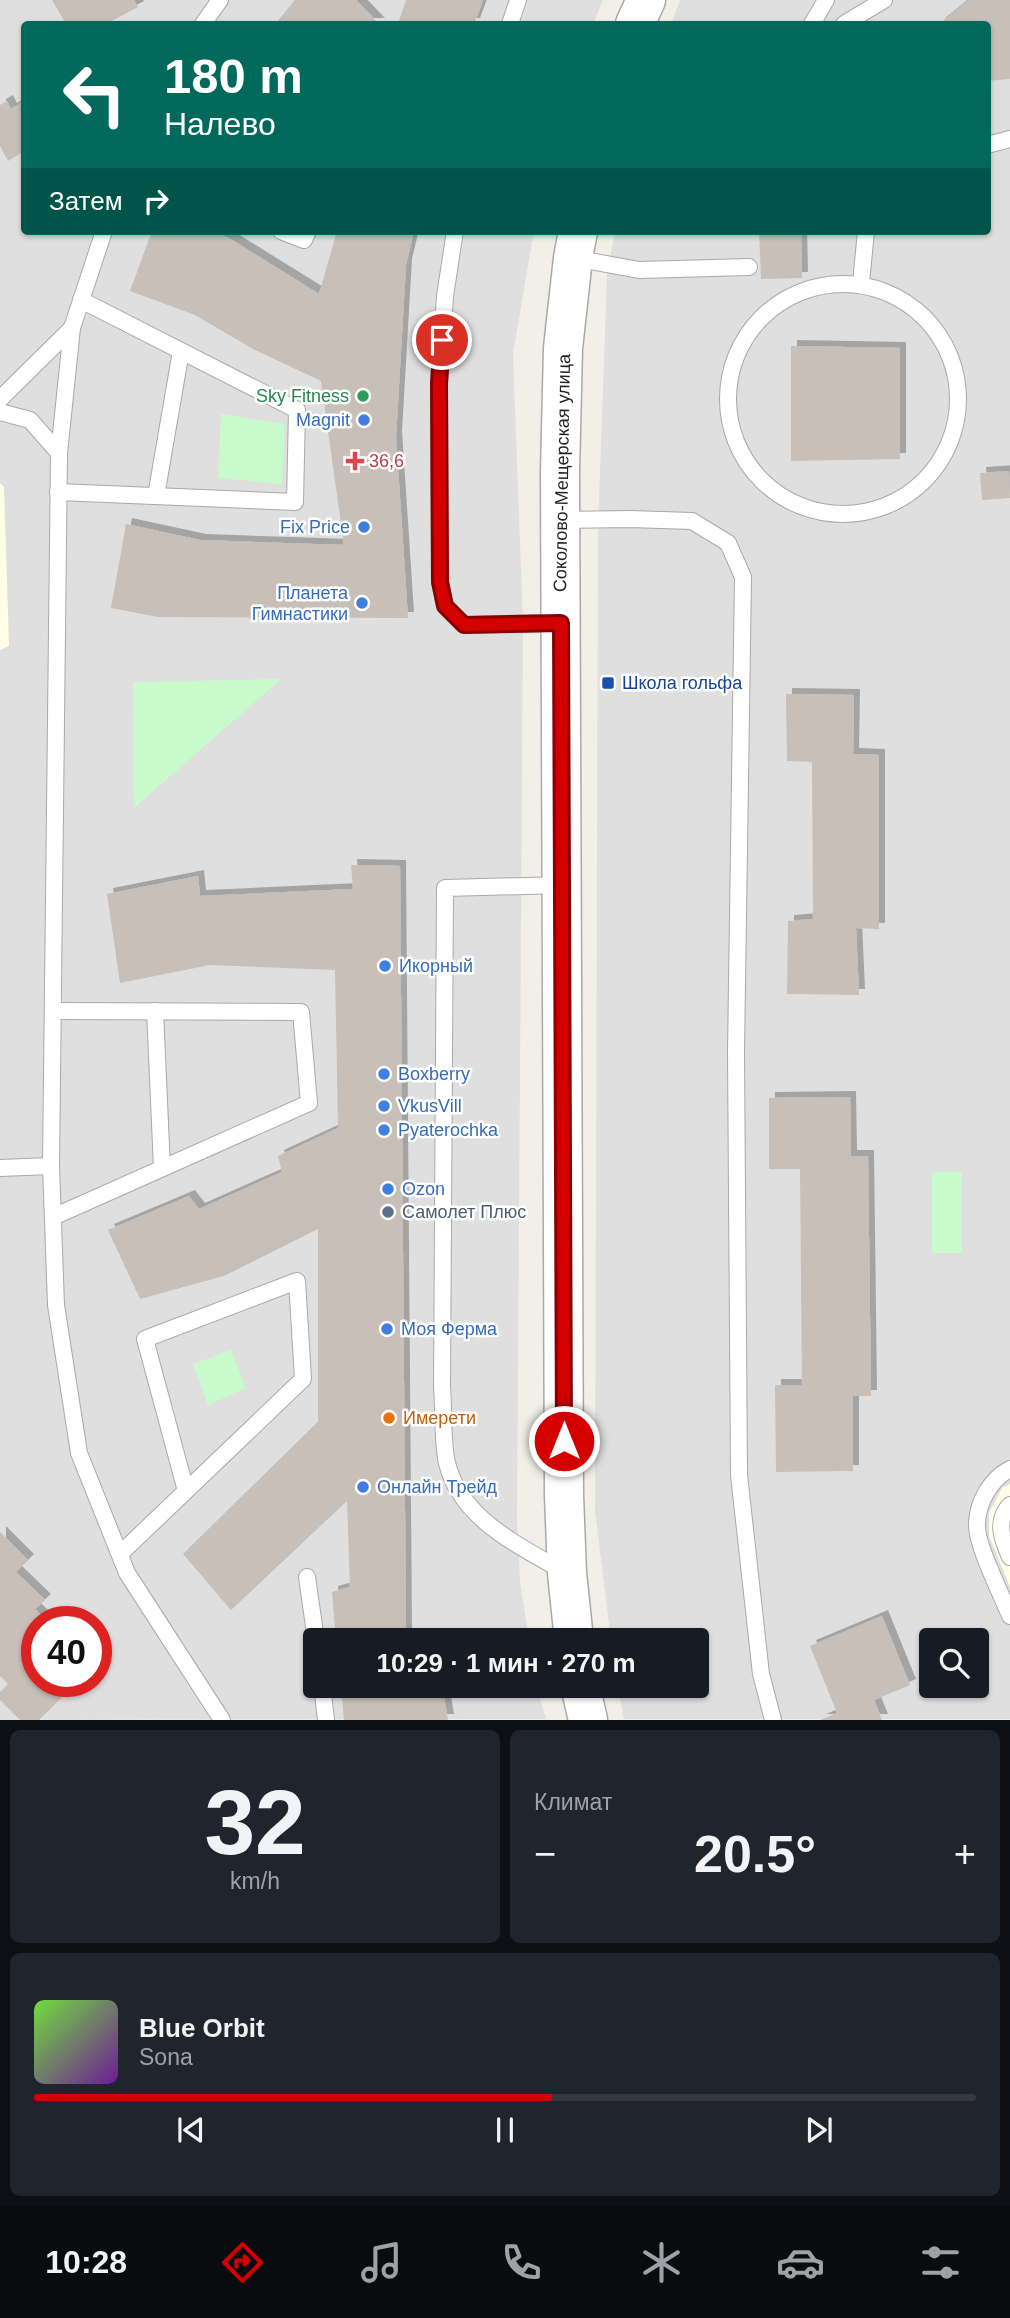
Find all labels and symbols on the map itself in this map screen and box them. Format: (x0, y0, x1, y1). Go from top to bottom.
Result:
pin (412, 310, 472, 370)
street label: Соколово-Мещерская улица (550, 353, 574, 592)
place label: Sky Fitness (256, 386, 349, 406)
marker: Sky Fitness (355, 388, 371, 404)
place label: Magnit (296, 410, 350, 430)
marker: Magnit (356, 412, 372, 428)
place label: 36,6 (369, 451, 404, 471)
marker: 36,6 (347, 453, 363, 469)
place label: Fix Price (280, 517, 350, 537)
marker: Fix Price (356, 519, 372, 535)
place label: Планета Гимнастики (252, 583, 349, 624)
marker: Планета Гимнастики (354, 595, 370, 611)
place label: Школа гольфа (622, 673, 743, 693)
marker: Школа гольфа (600, 675, 616, 691)
place label: Икорный (399, 956, 473, 976)
marker: Икорный (377, 958, 393, 974)
place label: Boxberry (398, 1064, 470, 1084)
marker: Boxberry (376, 1066, 392, 1082)
place label: VkusVill (398, 1096, 462, 1116)
marker: VkusVill (376, 1098, 392, 1114)
place label: Pyaterochka (398, 1120, 499, 1140)
marker: Pyaterochka (376, 1122, 392, 1138)
place label: Ozon (402, 1179, 445, 1199)
marker: Ozon (380, 1181, 396, 1197)
place label: Самолет Плюс (402, 1202, 526, 1222)
marker: Самолет Плюс (380, 1204, 396, 1220)
place label: Моя Ферма (401, 1319, 498, 1339)
marker: Моя Ферма (379, 1321, 395, 1337)
position arrow (527, 1404, 601, 1478)
place label: Имерети (403, 1408, 476, 1428)
marker: Имерети (381, 1410, 397, 1426)
place label: Онлайн Трейд (377, 1477, 498, 1497)
marker: Онлайн Трейд (355, 1479, 371, 1495)
speed limit sign: 40 (21, 1606, 112, 1697)

